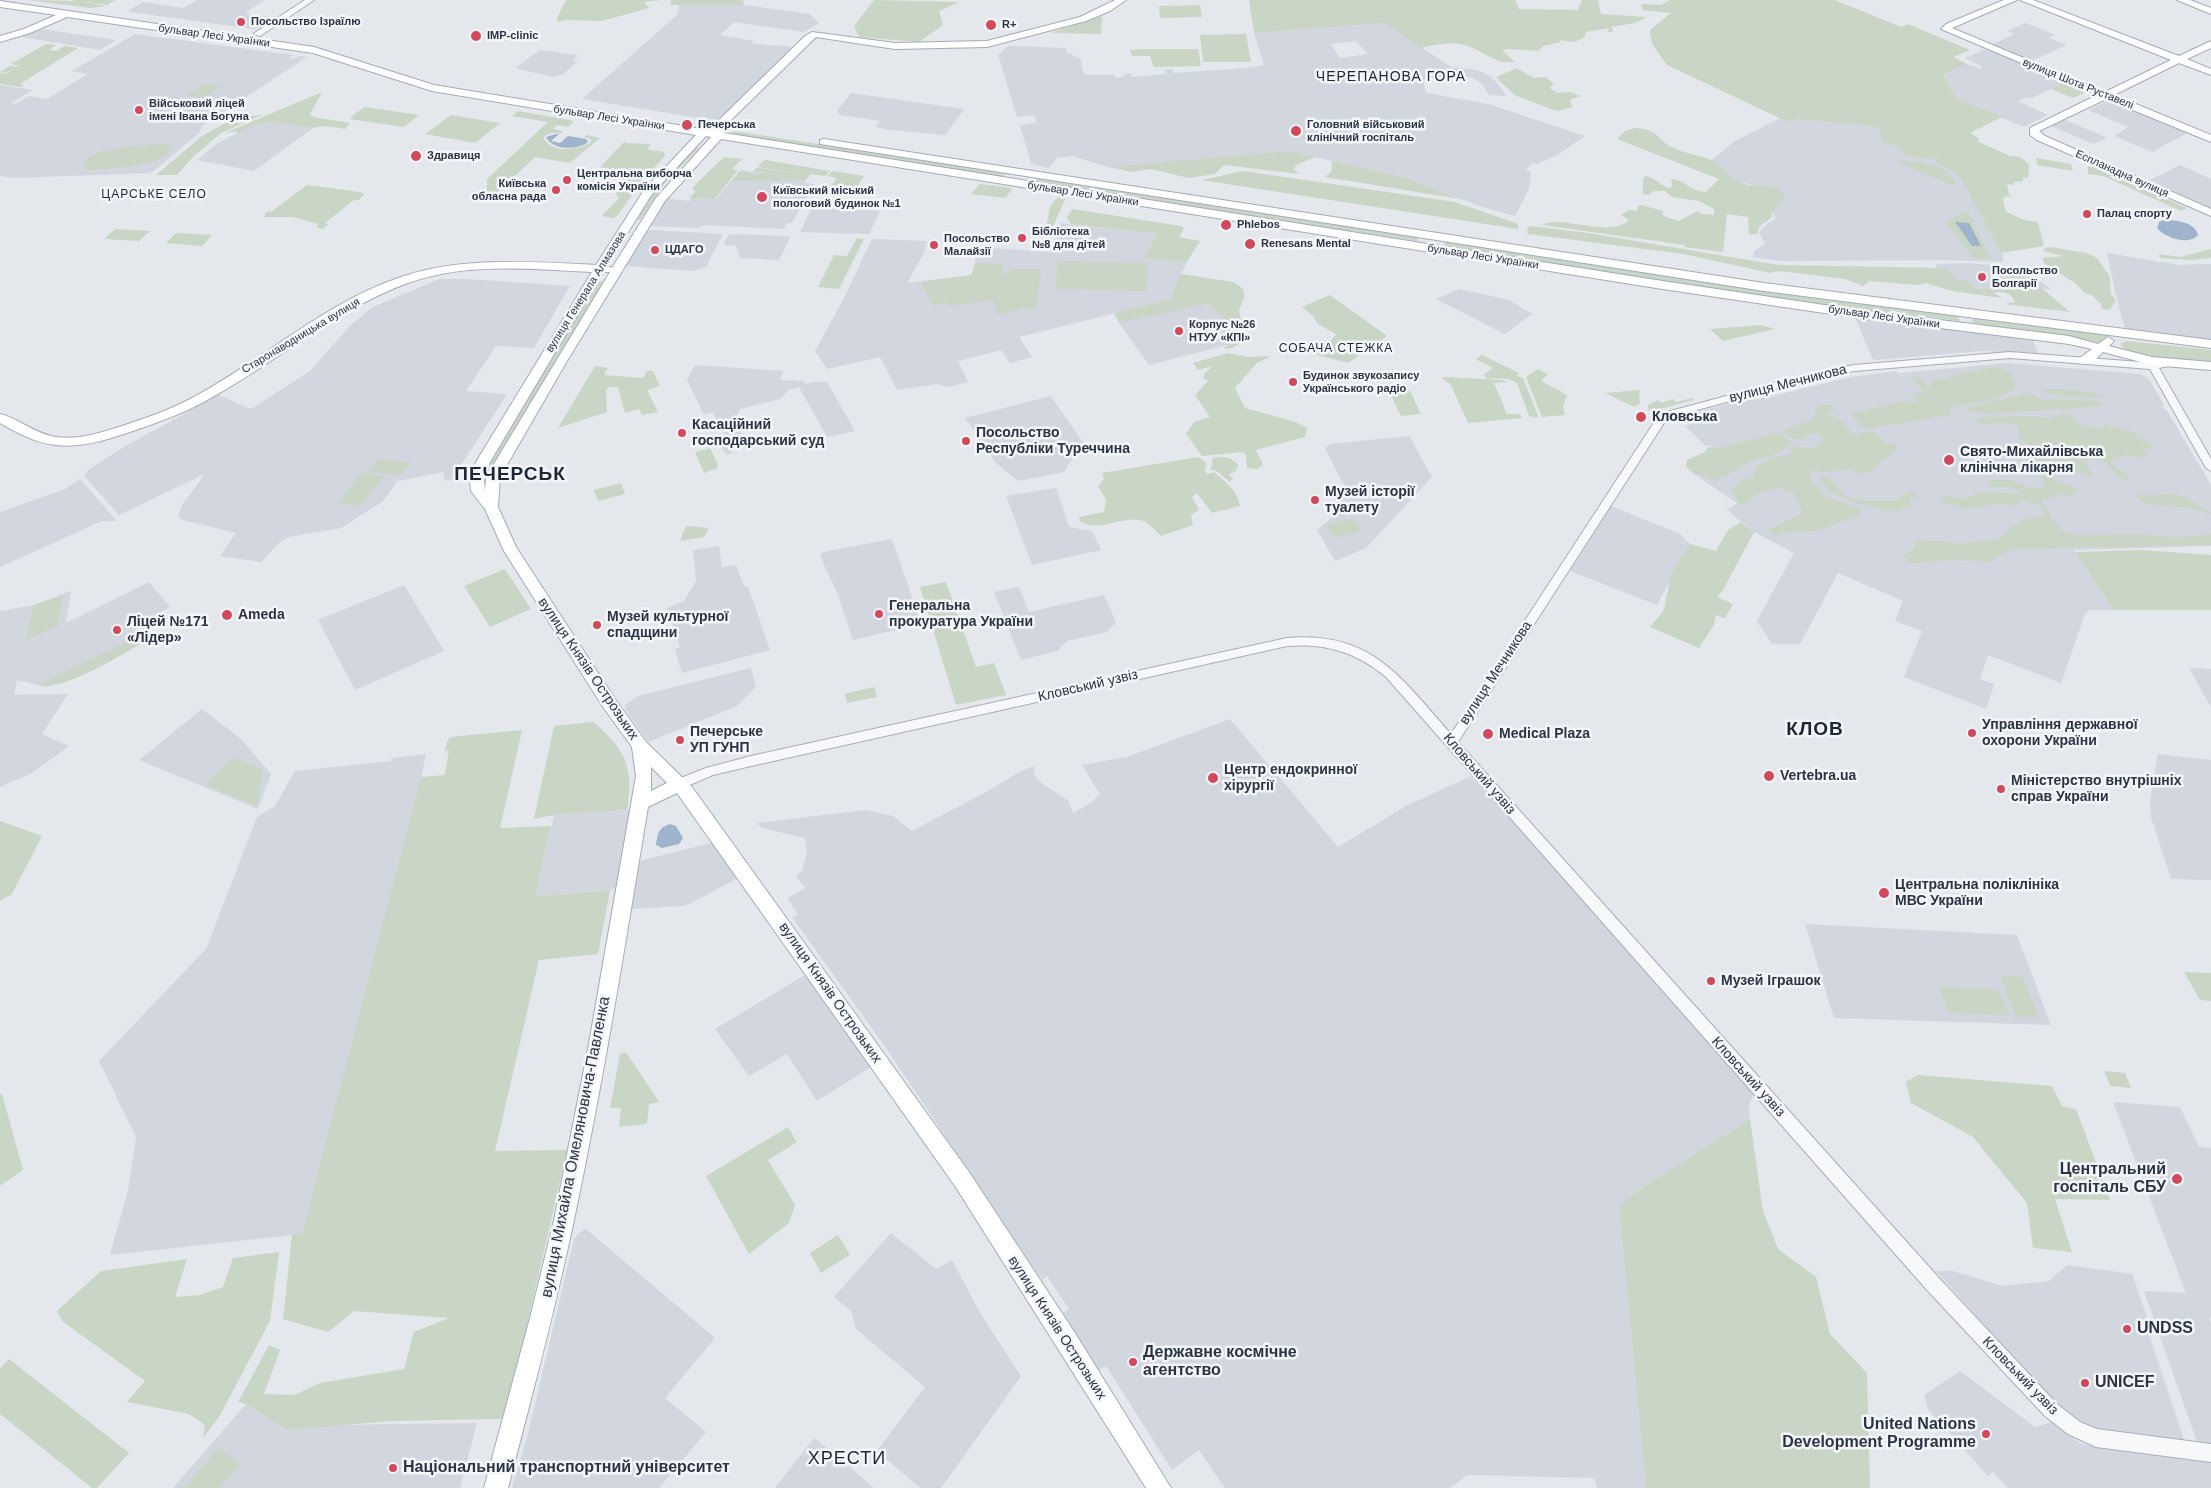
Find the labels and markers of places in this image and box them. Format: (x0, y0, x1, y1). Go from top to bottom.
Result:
place label: Посольство Ізраїлю (251, 15, 361, 29)
marker: Посольство Ізраїлю (235, 16, 247, 28)
marker: R+ (984, 18, 998, 32)
place label: R+ (1002, 18, 1016, 32)
marker: IMP-clinic (469, 29, 483, 43)
place label: IMP-clinic (487, 29, 538, 43)
place label: Військовий ліцей імені Івана Богуна (149, 97, 249, 123)
marker: Військовий ліцей імені Івана Богуна (133, 104, 145, 116)
marker: Печерська (680, 118, 694, 132)
place label: Печерська (698, 118, 755, 132)
place label: Головний військовий клінічний госпіталь (1307, 118, 1425, 144)
marker: Головний військовий клінічний госпіталь (1289, 124, 1303, 138)
marker: Здравиця (409, 149, 423, 163)
place label: Здравиця (427, 149, 480, 163)
place label: Центральна виборча комісія України (577, 167, 692, 193)
marker: Центральна виборча комісія України (561, 174, 573, 186)
place label: Київська обласна рада (472, 177, 546, 203)
marker: Київська обласна рада (550, 184, 562, 196)
place label: Київський міський пологовий будинок №1 (773, 184, 901, 210)
marker: Київський міський пологовий будинок №1 (755, 190, 769, 204)
place label: Палац спорту (2097, 207, 2172, 221)
marker: Палац спорту (2081, 208, 2093, 220)
marker: Phlebos (1219, 218, 1233, 232)
place label: Phlebos (1237, 218, 1280, 232)
place label: Бібліотека №8 для дітей (1032, 225, 1105, 251)
place label: Посольство Малайзії (944, 232, 1010, 258)
marker: Бібліотека №8 для дітей (1016, 232, 1028, 244)
marker: Renesans Mental (1243, 237, 1257, 251)
place label: Renesans Mental (1261, 237, 1351, 251)
marker: Посольство Малайзії (928, 239, 940, 251)
place label: ЦДАГО (665, 243, 703, 257)
marker: ЦДАГО (649, 244, 661, 256)
place label: Посольство Болгарії (1992, 264, 2058, 290)
marker: Посольство Болгарії (1976, 271, 1988, 283)
place label: Корпус №26 НТУУ «КПІ» (1189, 318, 1255, 344)
marker: Корпус №26 НТУУ «КПІ» (1173, 325, 1185, 337)
place label: Будинок звукозапису Українського радіо (1303, 369, 1419, 395)
marker: Будинок звукозапису Українського радіо (1287, 376, 1299, 388)
place label: Кловська (1652, 409, 1717, 425)
marker: Кловська (1634, 410, 1648, 424)
place label: Касаційний господарський суд (692, 417, 824, 450)
place label: Посольство Республіки Туреччина (976, 425, 1130, 458)
marker: Касаційний господарський суд (676, 427, 688, 439)
marker: Посольство Республіки Туреччина (960, 435, 972, 447)
place label: Свято-Михайлівська клінічна лікарня (1960, 444, 2103, 477)
marker: Свято-Михайлівська клінічна лікарня (1942, 453, 1956, 467)
place label: Музей історії туалету (1325, 484, 1415, 516)
marker: Музей історії туалету (1309, 494, 1321, 506)
place label: Генеральна прокуратура України (889, 598, 1033, 630)
place label: Ameda (238, 607, 285, 623)
marker: Ameda (220, 608, 234, 622)
marker: Генеральна прокуратура України (873, 608, 885, 620)
place label: Музей культурної спадщини (607, 609, 729, 642)
place label: Ліцей №171 «Лідер» (127, 614, 209, 646)
marker: Музей культурної спадщини (591, 619, 603, 631)
marker: Ліцей №171 «Лідер» (111, 624, 123, 636)
place label: Управління державної охорони України (1982, 717, 2138, 750)
place label: Печерське УП ГУНП (690, 724, 763, 756)
place label: Medical Plaza (1499, 726, 1590, 742)
marker: Medical Plaza (1481, 727, 1495, 741)
marker: Управління державної охорони України (1966, 727, 1978, 739)
marker: Печерське УП ГУНП (674, 734, 686, 746)
place label: Центр ендокринної хірургії (1224, 762, 1357, 794)
place label: Vertebra.ua (1780, 768, 1856, 784)
marker: Vertebra.ua (1762, 769, 1776, 783)
marker: Центр ендокринної хірургії (1206, 771, 1220, 785)
place label: Міністерство внутрішніх справ України (2011, 773, 2182, 806)
marker: Міністерство внутрішніх справ України (1995, 783, 2007, 795)
place label: Центральна поліклініка МВС України (1895, 877, 2059, 910)
marker: Центральна поліклініка МВС України (1877, 886, 1891, 900)
place label: Музей Іграшок (1721, 973, 1821, 989)
marker: Музей Іграшок (1705, 975, 1717, 987)
place label: Центральний госпіталь СБУ (2053, 1160, 2166, 1198)
marker: Центральний госпіталь СБУ (2170, 1172, 2184, 1186)
place label: UNDSS (2137, 1319, 2193, 1339)
marker: UNDSS (2121, 1323, 2133, 1335)
place label: Державне космічне агентство (1143, 1343, 1297, 1381)
marker: Державне космічне агентство (1127, 1356, 1139, 1368)
place label: UNICEF (2095, 1373, 2155, 1393)
marker: UNICEF (2079, 1377, 2091, 1389)
place label: United Nations Development Programme (1782, 1415, 1976, 1453)
marker: United Nations Development Programme (1980, 1428, 1992, 1440)
place label: Національний транспортний університет (403, 1458, 730, 1478)
marker: Національний транспортний університет (387, 1462, 399, 1474)

